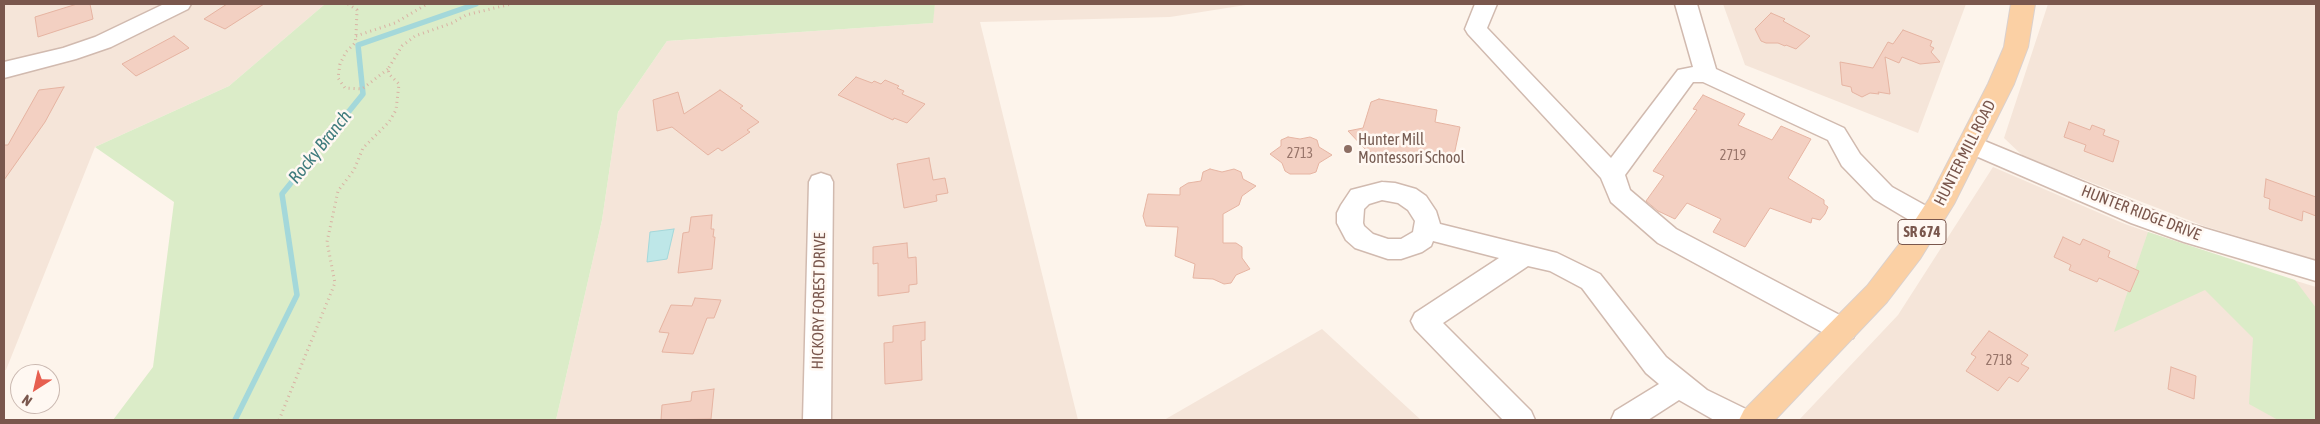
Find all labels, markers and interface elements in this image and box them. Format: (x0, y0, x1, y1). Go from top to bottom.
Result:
street label: HUNTER MILL ROAD (1930, 97, 2000, 209)
water label: Rocky Branch (284, 106, 356, 188)
place label: Hunter Mill Montessori School (1358, 130, 1465, 168)
marker: Hunter Mill Montessori School (1342, 143, 1354, 155)
house number: 2713 (1287, 146, 1313, 162)
house number: 2719 (1720, 148, 1746, 164)
street label: HUNTER RIDGE DRIVE (2079, 181, 2203, 245)
road number: SR 674 (1898, 220, 1946, 244)
street label: HICKORY FOREST DRIVE (808, 233, 830, 369)
house number: 2718 (1986, 353, 2012, 369)
north arrow (10, 364, 60, 414)
text: N (19, 392, 35, 409)

